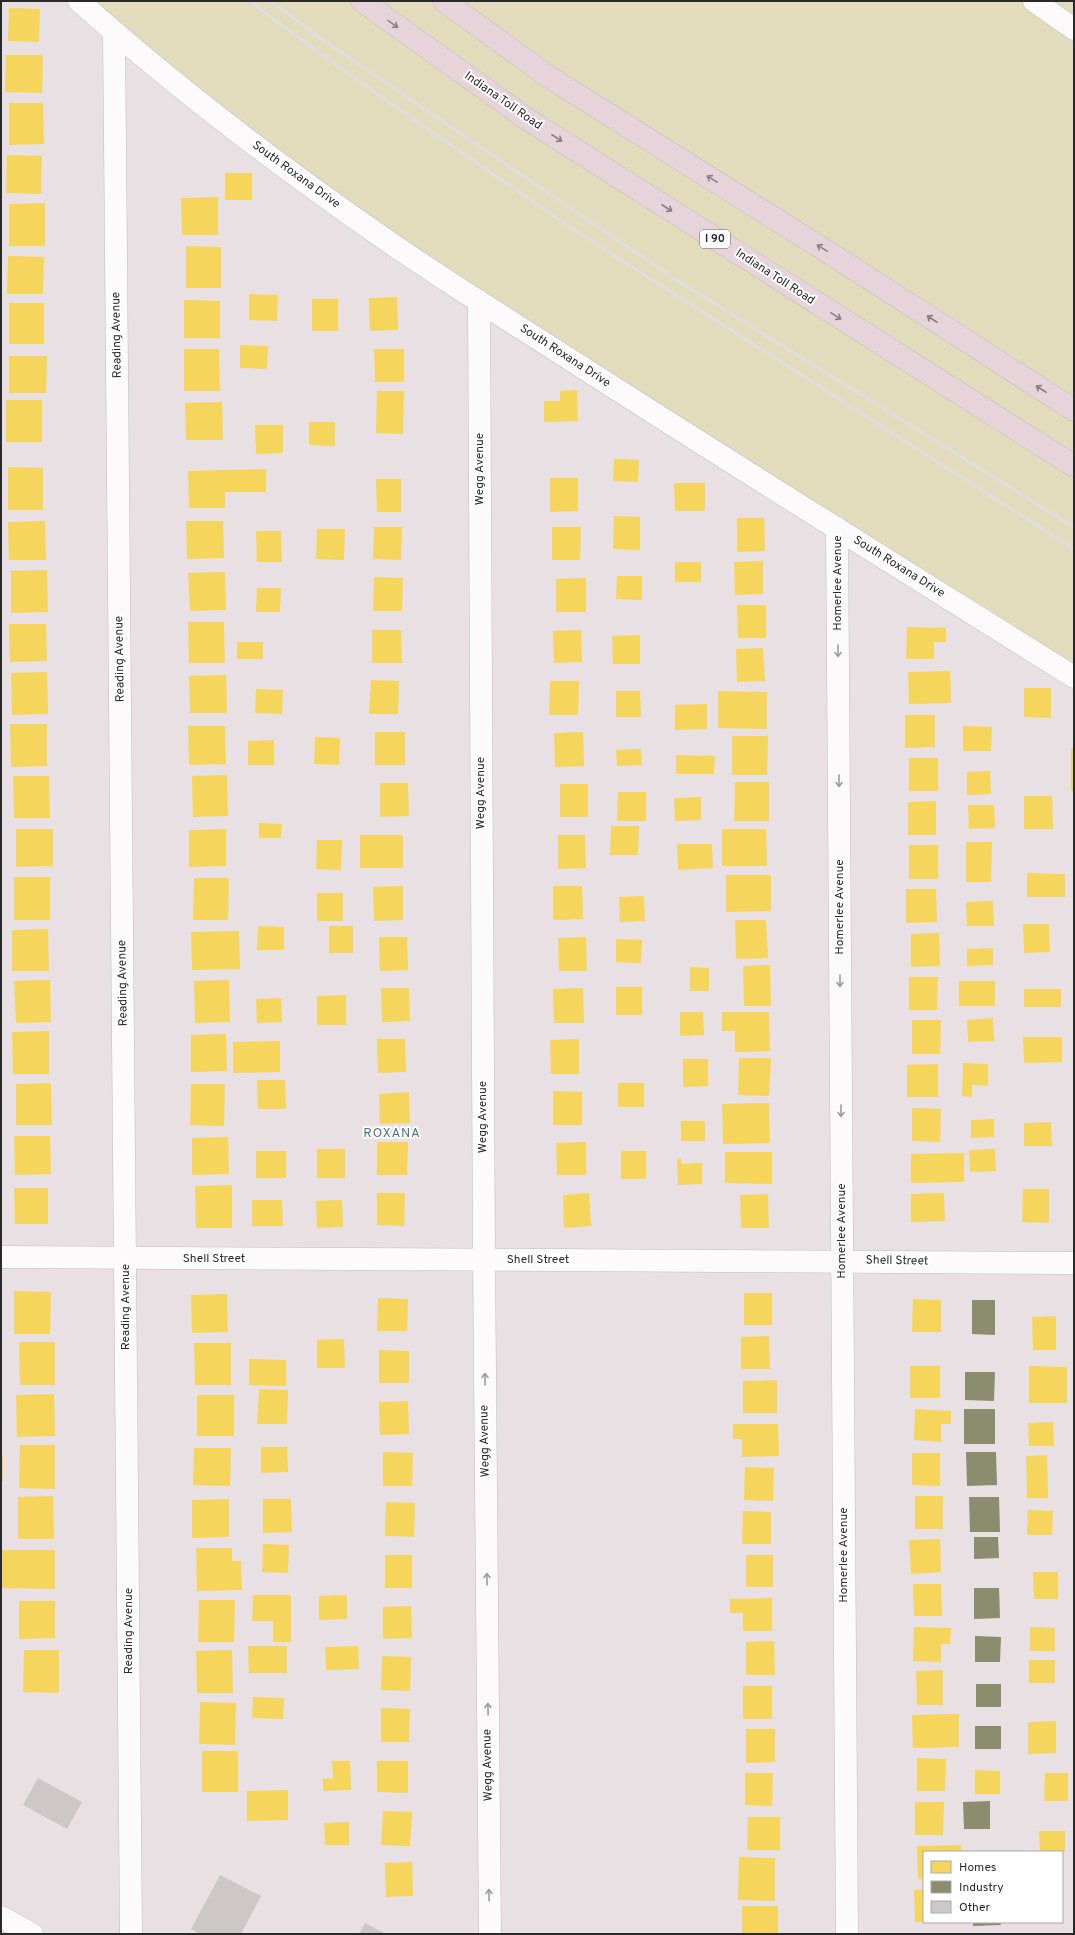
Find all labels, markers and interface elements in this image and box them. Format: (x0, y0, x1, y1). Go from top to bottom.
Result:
one-way arrow (387, 20, 398, 28)
street label: Indiana Toll Road (461, 68, 545, 134)
one-way arrow (552, 134, 563, 142)
street label: South Roxana Drive (249, 138, 343, 212)
one-way arrow (706, 175, 718, 183)
one-way arrow (661, 204, 672, 212)
road number: I 90 (700, 230, 730, 248)
one-way arrow (816, 244, 828, 252)
street label: Indiana Toll Road (732, 245, 818, 309)
street label: Reading Avenue (108, 292, 126, 378)
one-way arrow (830, 312, 841, 320)
one-way arrow (926, 314, 938, 322)
street label: South Roxana Drive (517, 321, 613, 391)
one-way arrow (1036, 385, 1047, 393)
street label: Wegg Avenue (472, 433, 488, 505)
street label: South Roxana Drive (850, 532, 948, 602)
street label: Homerlee Avenue (830, 535, 846, 631)
street label: Reading Avenue (111, 616, 129, 702)
one-way arrow (834, 644, 842, 657)
street label: Wegg Avenue (473, 757, 489, 829)
one-way arrow (835, 774, 843, 787)
street label: Homerlee Avenue (832, 859, 848, 955)
street label: Reading Avenue (114, 940, 132, 1026)
one-way arrow (836, 974, 844, 987)
street label: Wegg Avenue (475, 1081, 491, 1153)
one-way arrow (837, 1104, 845, 1117)
district label: ROXANA (363, 1126, 421, 1142)
street label: Homerlee Avenue (834, 1183, 850, 1279)
street label: Shell Street (183, 1251, 245, 1267)
street label: Shell Street (507, 1252, 569, 1268)
street label: Shell Street (865, 1252, 929, 1270)
street label: Reading Avenue (118, 1264, 134, 1350)
one-way arrow (481, 1373, 489, 1386)
street label: Wegg Avenue (476, 1405, 494, 1477)
street label: Homerlee Avenue (836, 1507, 852, 1603)
one-way arrow (483, 1573, 491, 1586)
street label: Reading Avenue (121, 1588, 137, 1674)
one-way arrow (484, 1703, 492, 1716)
street label: Wegg Avenue (479, 1729, 497, 1801)
legend (923, 1851, 1063, 1923)
text: Homes (959, 1860, 996, 1876)
text: Industry (959, 1880, 1004, 1896)
one-way arrow (485, 1889, 493, 1902)
text: Other (959, 1900, 991, 1916)

